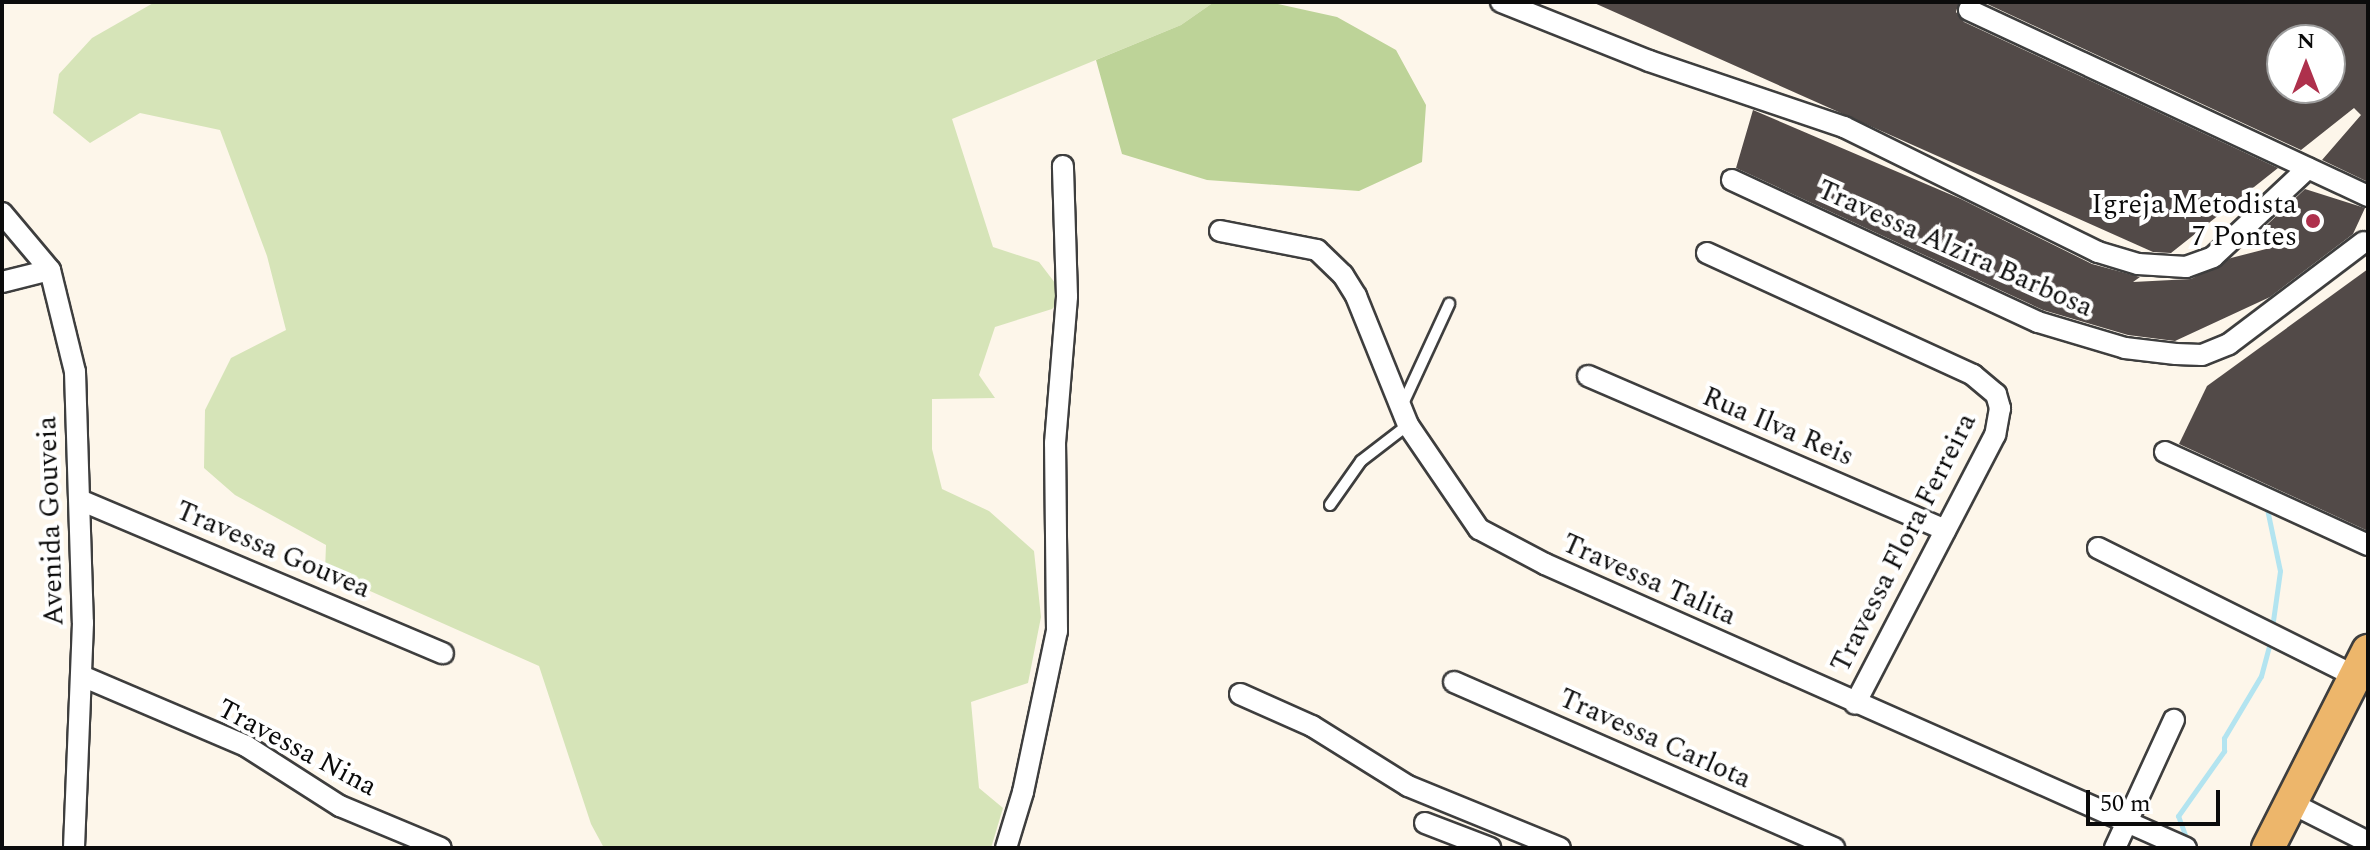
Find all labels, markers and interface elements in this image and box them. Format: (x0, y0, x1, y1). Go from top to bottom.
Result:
north arrow (2266, 24, 2346, 104)
text: N (2297, 25, 2315, 58)
street label: Travessa Alzira Barbosa (1812, 173, 2098, 325)
place label: Igreja Metodista 7 Pontes (2092, 188, 2297, 254)
marker: Igreja Metodista 7 Pontes (2304, 212, 2322, 230)
street label: Rua Ilva Reis (1697, 380, 1859, 474)
street label: Travessa Flora Ferreira (1824, 408, 1984, 678)
street label: Avenida Gouveia (31, 416, 71, 626)
street label: Travessa Gouvea (171, 494, 375, 606)
street label: Travessa Talita (1557, 527, 1741, 633)
street label: Travessa Carlota (1554, 682, 1756, 796)
street label: Travessa Nina (212, 692, 382, 804)
scale bar (2090, 774, 2224, 824)
text: 50 m (2100, 786, 2151, 822)

